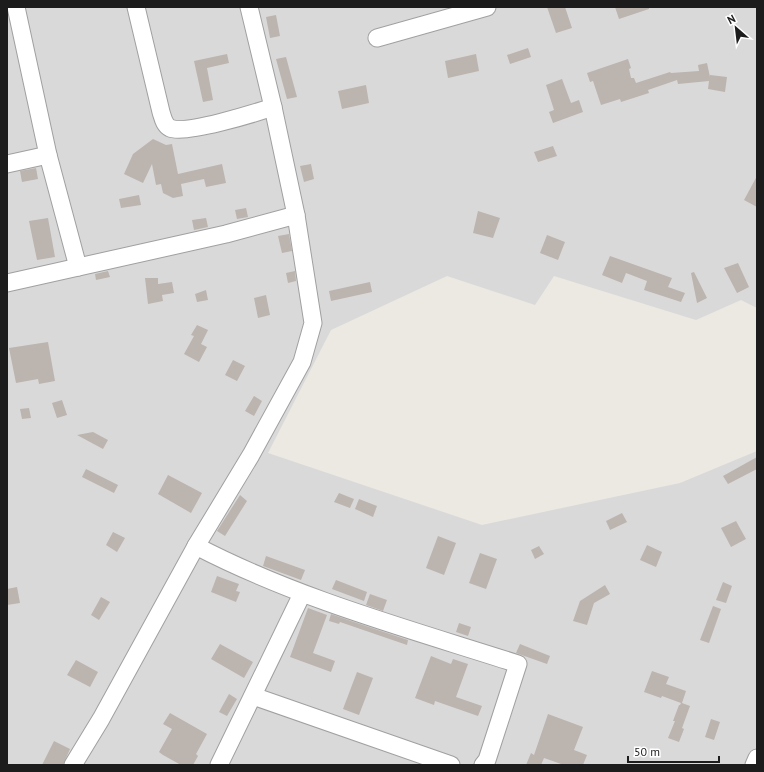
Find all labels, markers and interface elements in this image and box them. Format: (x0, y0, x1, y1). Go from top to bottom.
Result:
north arrow (716, 8, 756, 48)
text: N (725, 11, 738, 27)
scale bar (628, 738, 719, 764)
text: 50 m (634, 744, 660, 759)

